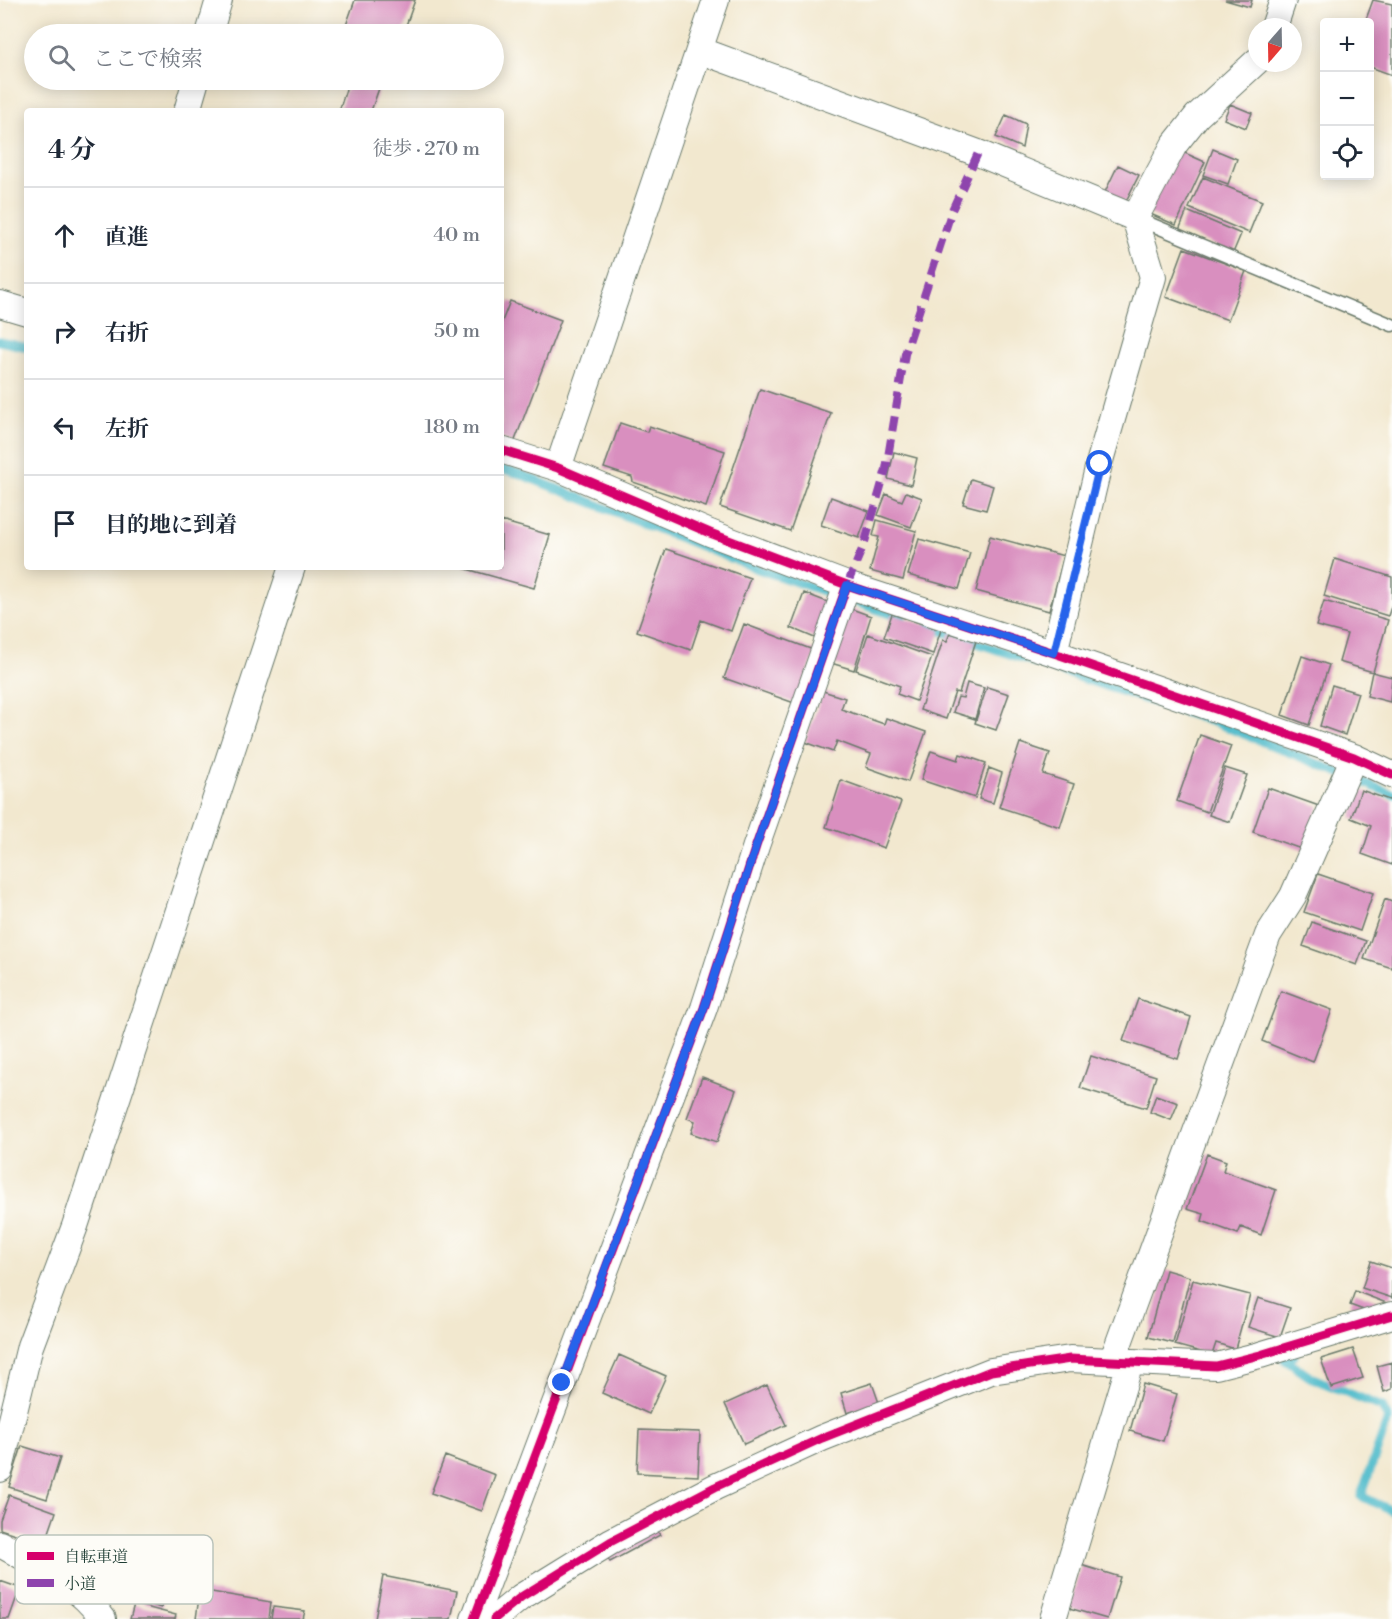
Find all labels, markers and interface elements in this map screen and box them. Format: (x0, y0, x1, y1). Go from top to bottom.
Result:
north arrow (1248, 18, 1302, 72)
map controls (1320, 18, 1374, 180)
button: + (1320, 18, 1374, 72)
search box (24, 24, 504, 90)
icon: search (45, 41, 78, 74)
text: ここで検索 (93, 46, 203, 73)
button: − (1320, 72, 1374, 126)
button: locate (1320, 126, 1374, 180)
text: 4 分 (48, 134, 96, 166)
text: 徒歩 · 270 m (373, 137, 480, 162)
icon: ahead (48, 219, 81, 252)
text: 40 m (433, 223, 480, 248)
text: 直進 (105, 224, 149, 251)
icon: right (48, 315, 81, 348)
text: 50 m (434, 319, 480, 344)
text: 右折 (105, 320, 149, 347)
icon: left (48, 411, 81, 444)
text: 180 m (425, 415, 480, 440)
text: 左折 (105, 416, 149, 443)
route start (1086, 450, 1112, 476)
icon: arrive (48, 507, 81, 540)
text: 目的地に到着 (105, 512, 237, 539)
route end (548, 1369, 574, 1395)
legend (15, 1535, 213, 1604)
text: 自転車道 (64, 1547, 128, 1567)
text: 小道 (64, 1574, 96, 1594)

